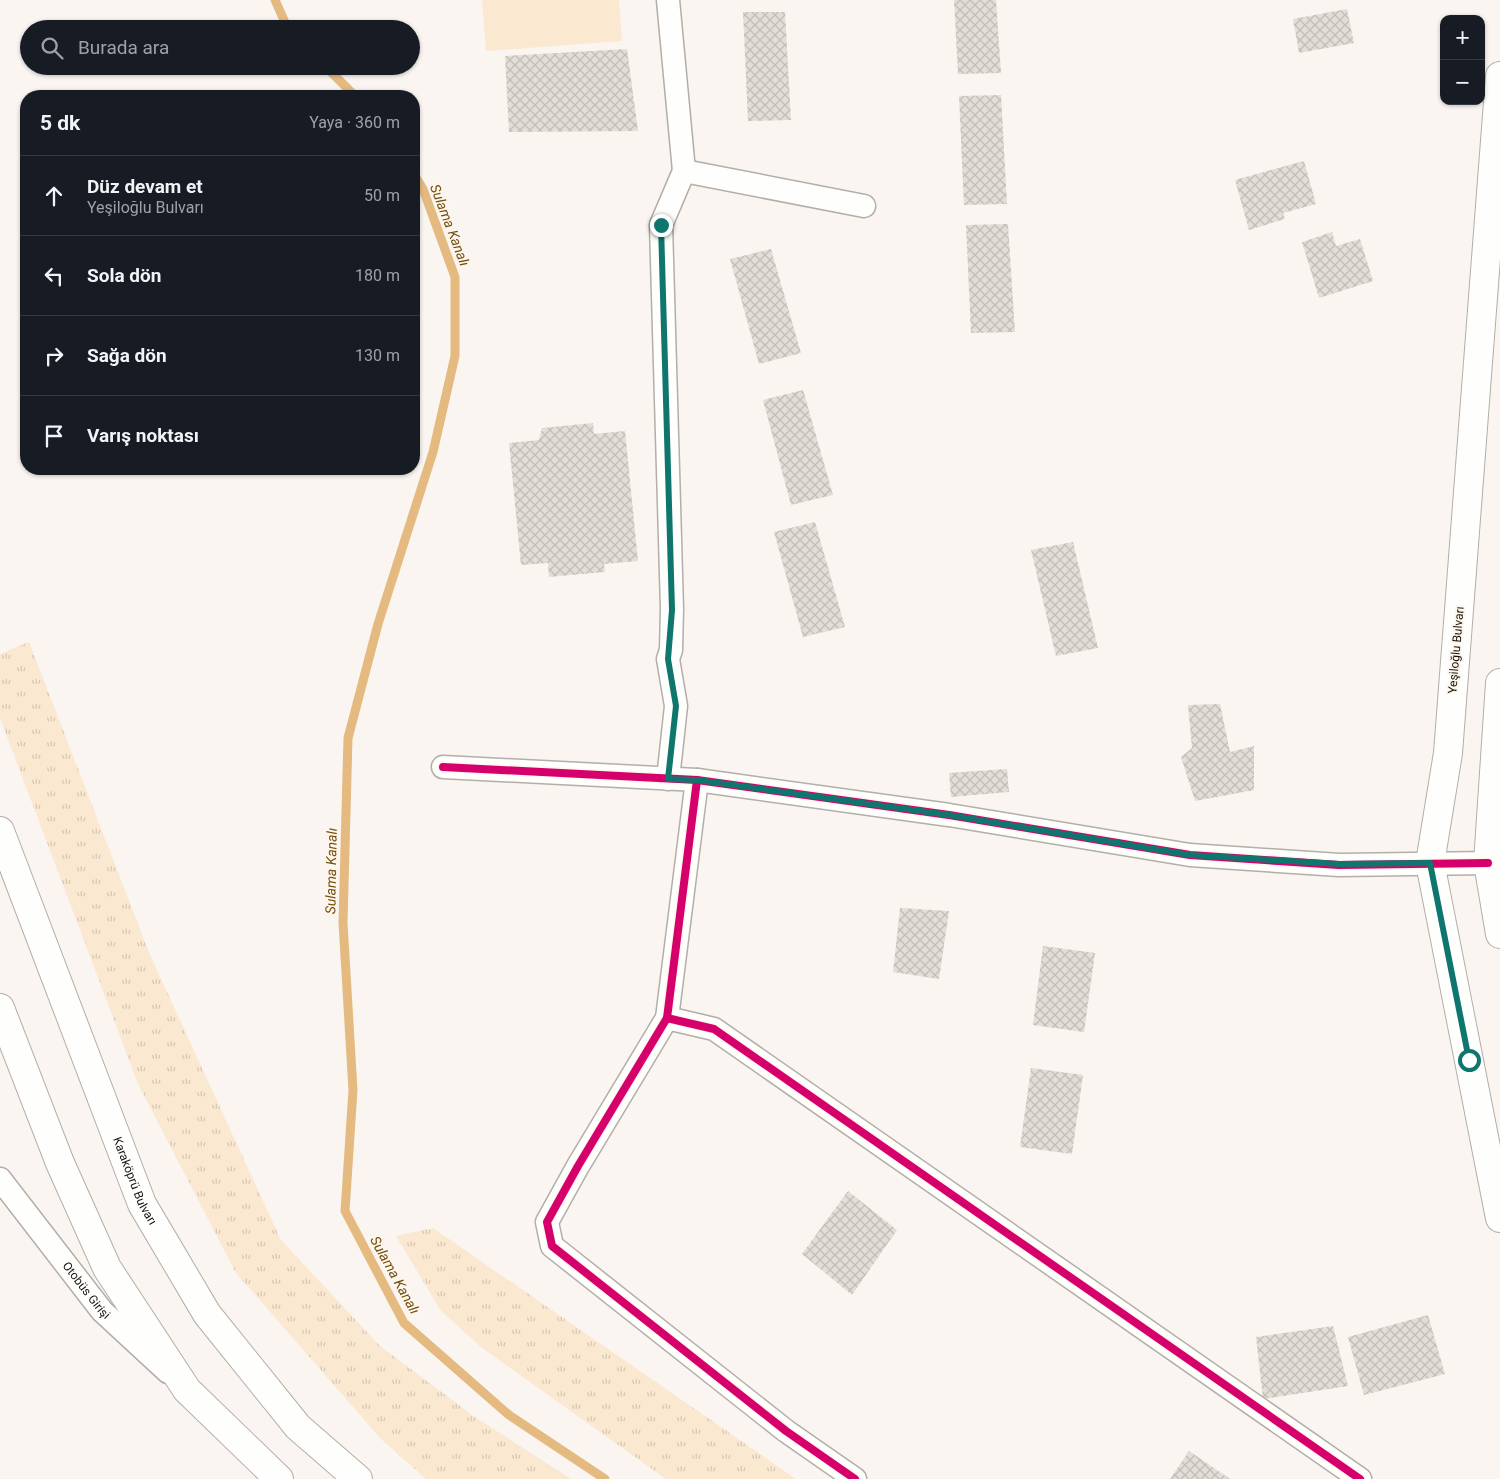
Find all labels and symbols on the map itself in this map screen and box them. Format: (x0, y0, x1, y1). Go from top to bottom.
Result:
water label: Sulama Kanalı (427, 182, 473, 268)
route end (650, 214, 673, 237)
street label: Yeşiloğlu Bulvarı (1445, 606, 1467, 694)
water label: Sulama Kanalı (322, 828, 340, 914)
route start (1458, 1049, 1481, 1072)
street label: Karaköprü Bulvarı (110, 1135, 160, 1227)
water label: Sulama Kanalı (367, 1233, 423, 1317)
street label: Otobüs Girişi (60, 1259, 113, 1322)

